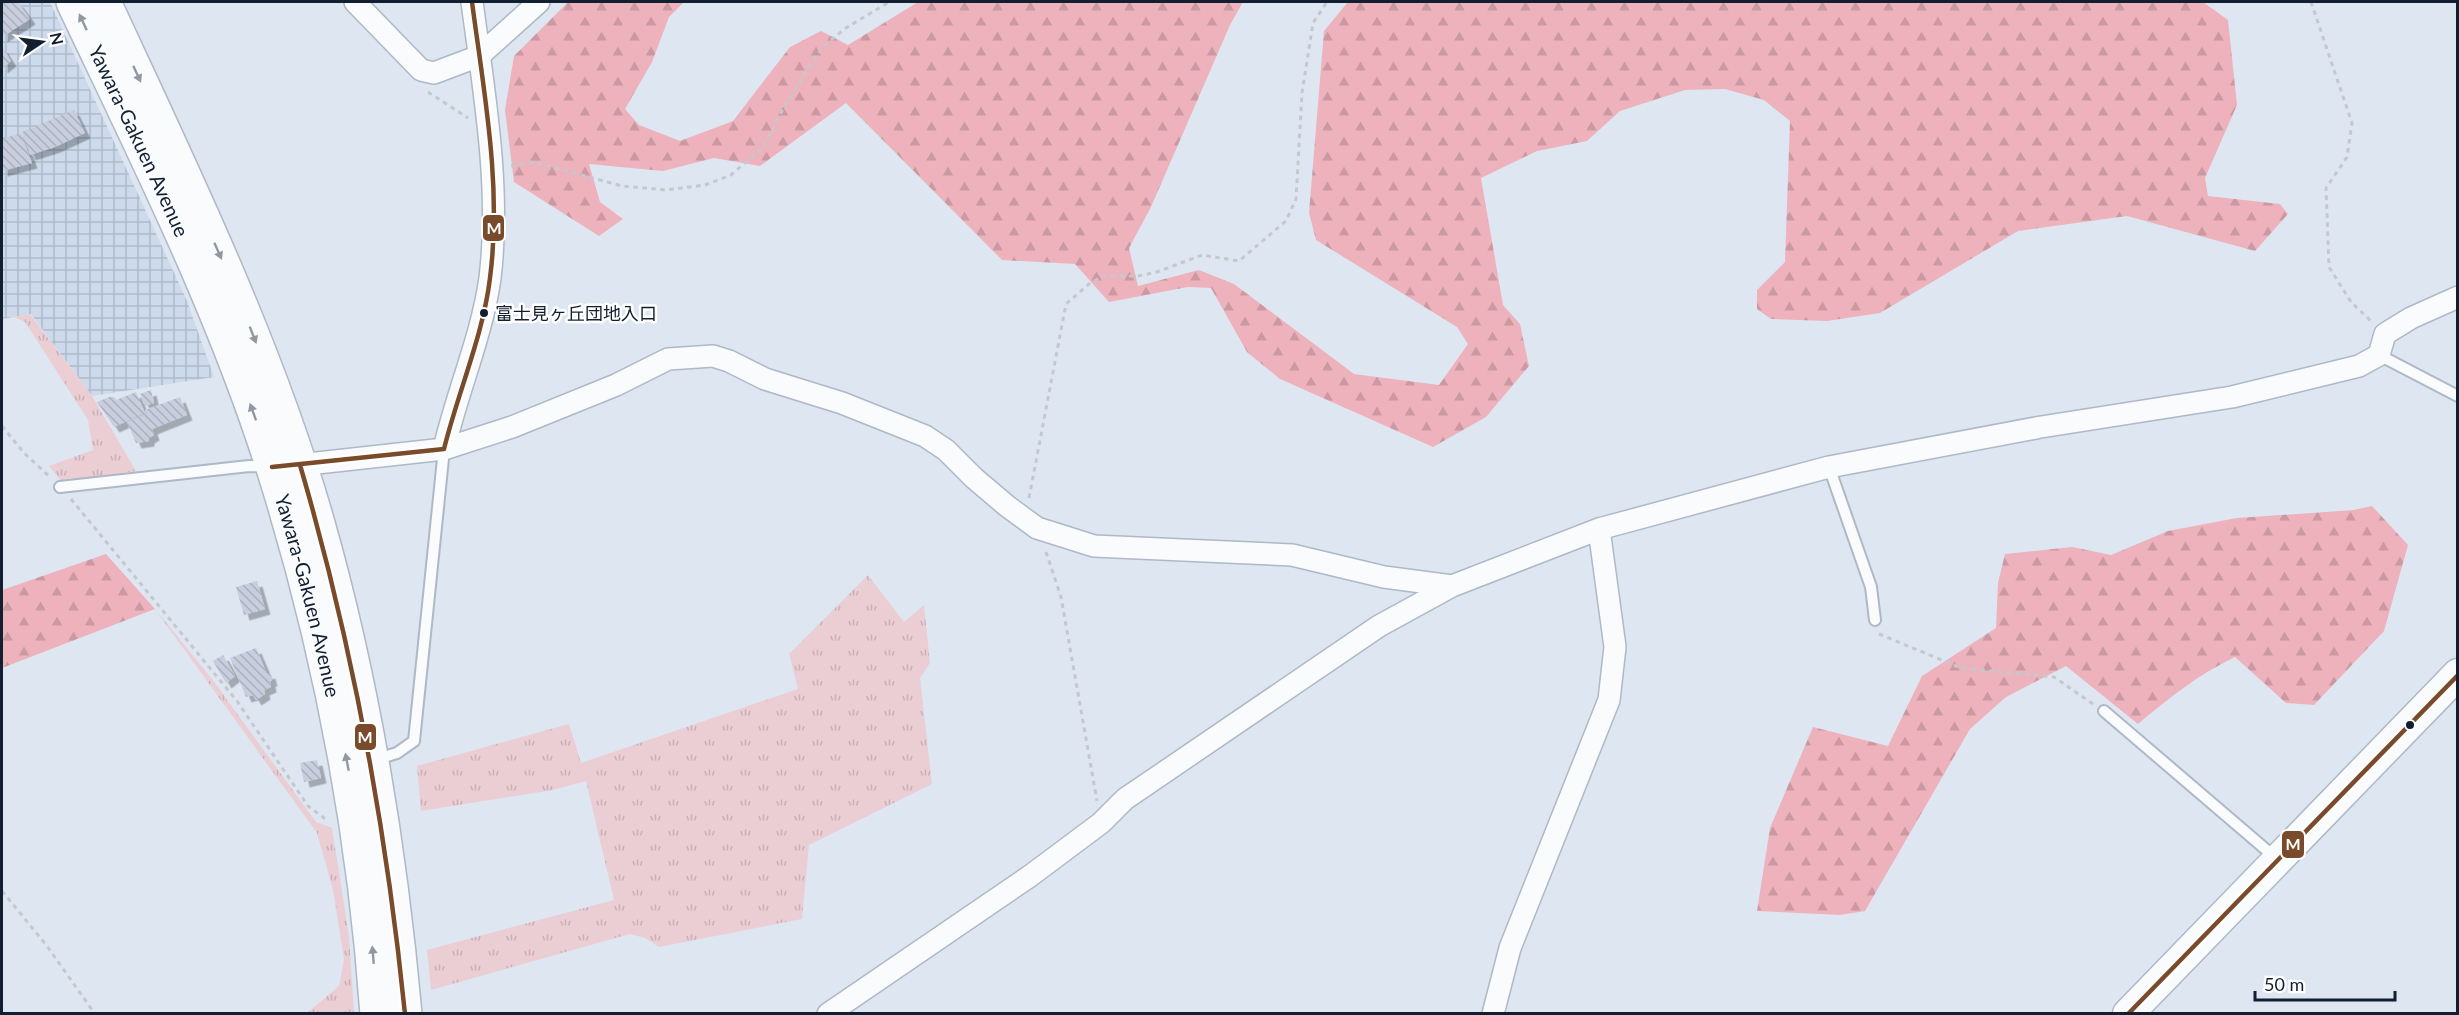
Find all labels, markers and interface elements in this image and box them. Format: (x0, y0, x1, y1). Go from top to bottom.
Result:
north arrow (12, 12, 72, 72)
one-way arrow (78, 13, 87, 30)
text: N (46, 30, 68, 47)
street label: Yawara-Gakuen Avenue (84, 41, 195, 240)
one-way arrow (133, 65, 142, 82)
line badge: M (482, 214, 505, 242)
text: M (486, 218, 502, 237)
one-way arrow (214, 242, 223, 259)
place label: 富士見ヶ丘団地入口 (495, 302, 657, 324)
marker: 富士見ヶ丘団地入口 (478, 307, 490, 319)
one-way arrow (248, 327, 258, 345)
one-way arrow (247, 403, 257, 421)
street label: Yawara-Gakuen Avenue (271, 491, 346, 699)
unlabelled marker (2404, 719, 2416, 731)
line badge: M (354, 723, 377, 751)
text: M (357, 727, 373, 746)
one-way arrow (342, 752, 351, 771)
line badge: M (2281, 830, 2305, 859)
text: M (2285, 834, 2301, 853)
one-way arrow (368, 946, 378, 965)
scale bar (2255, 964, 2394, 1002)
text: 50 m (2264, 973, 2304, 995)

